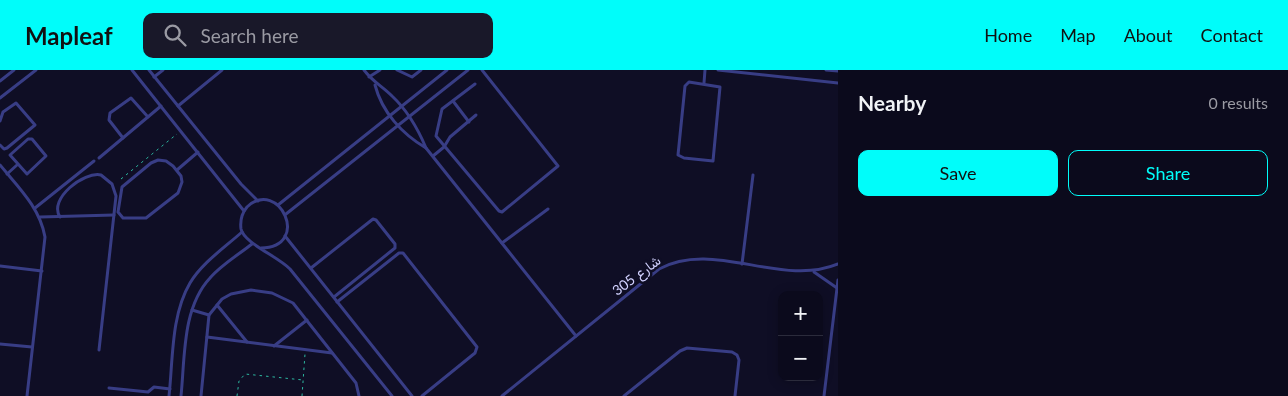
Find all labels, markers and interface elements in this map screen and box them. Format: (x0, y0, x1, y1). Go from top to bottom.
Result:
search box (143, 13, 493, 58)
text: Mapleaf (25, 21, 113, 50)
icon: search (161, 21, 189, 49)
text: Search here (201, 24, 299, 47)
text: Home (984, 24, 1032, 46)
text: Map (1060, 24, 1096, 46)
text: About (1124, 24, 1173, 46)
text: Contact (1201, 24, 1263, 46)
text: Nearby (858, 90, 926, 115)
text: 0 results (1208, 93, 1268, 112)
button: Save (858, 150, 1058, 196)
button: Share (1068, 150, 1268, 196)
street label: شارع 305 (608, 251, 665, 301)
map controls (778, 291, 823, 381)
button: + (778, 291, 823, 336)
button: − (778, 336, 823, 381)

